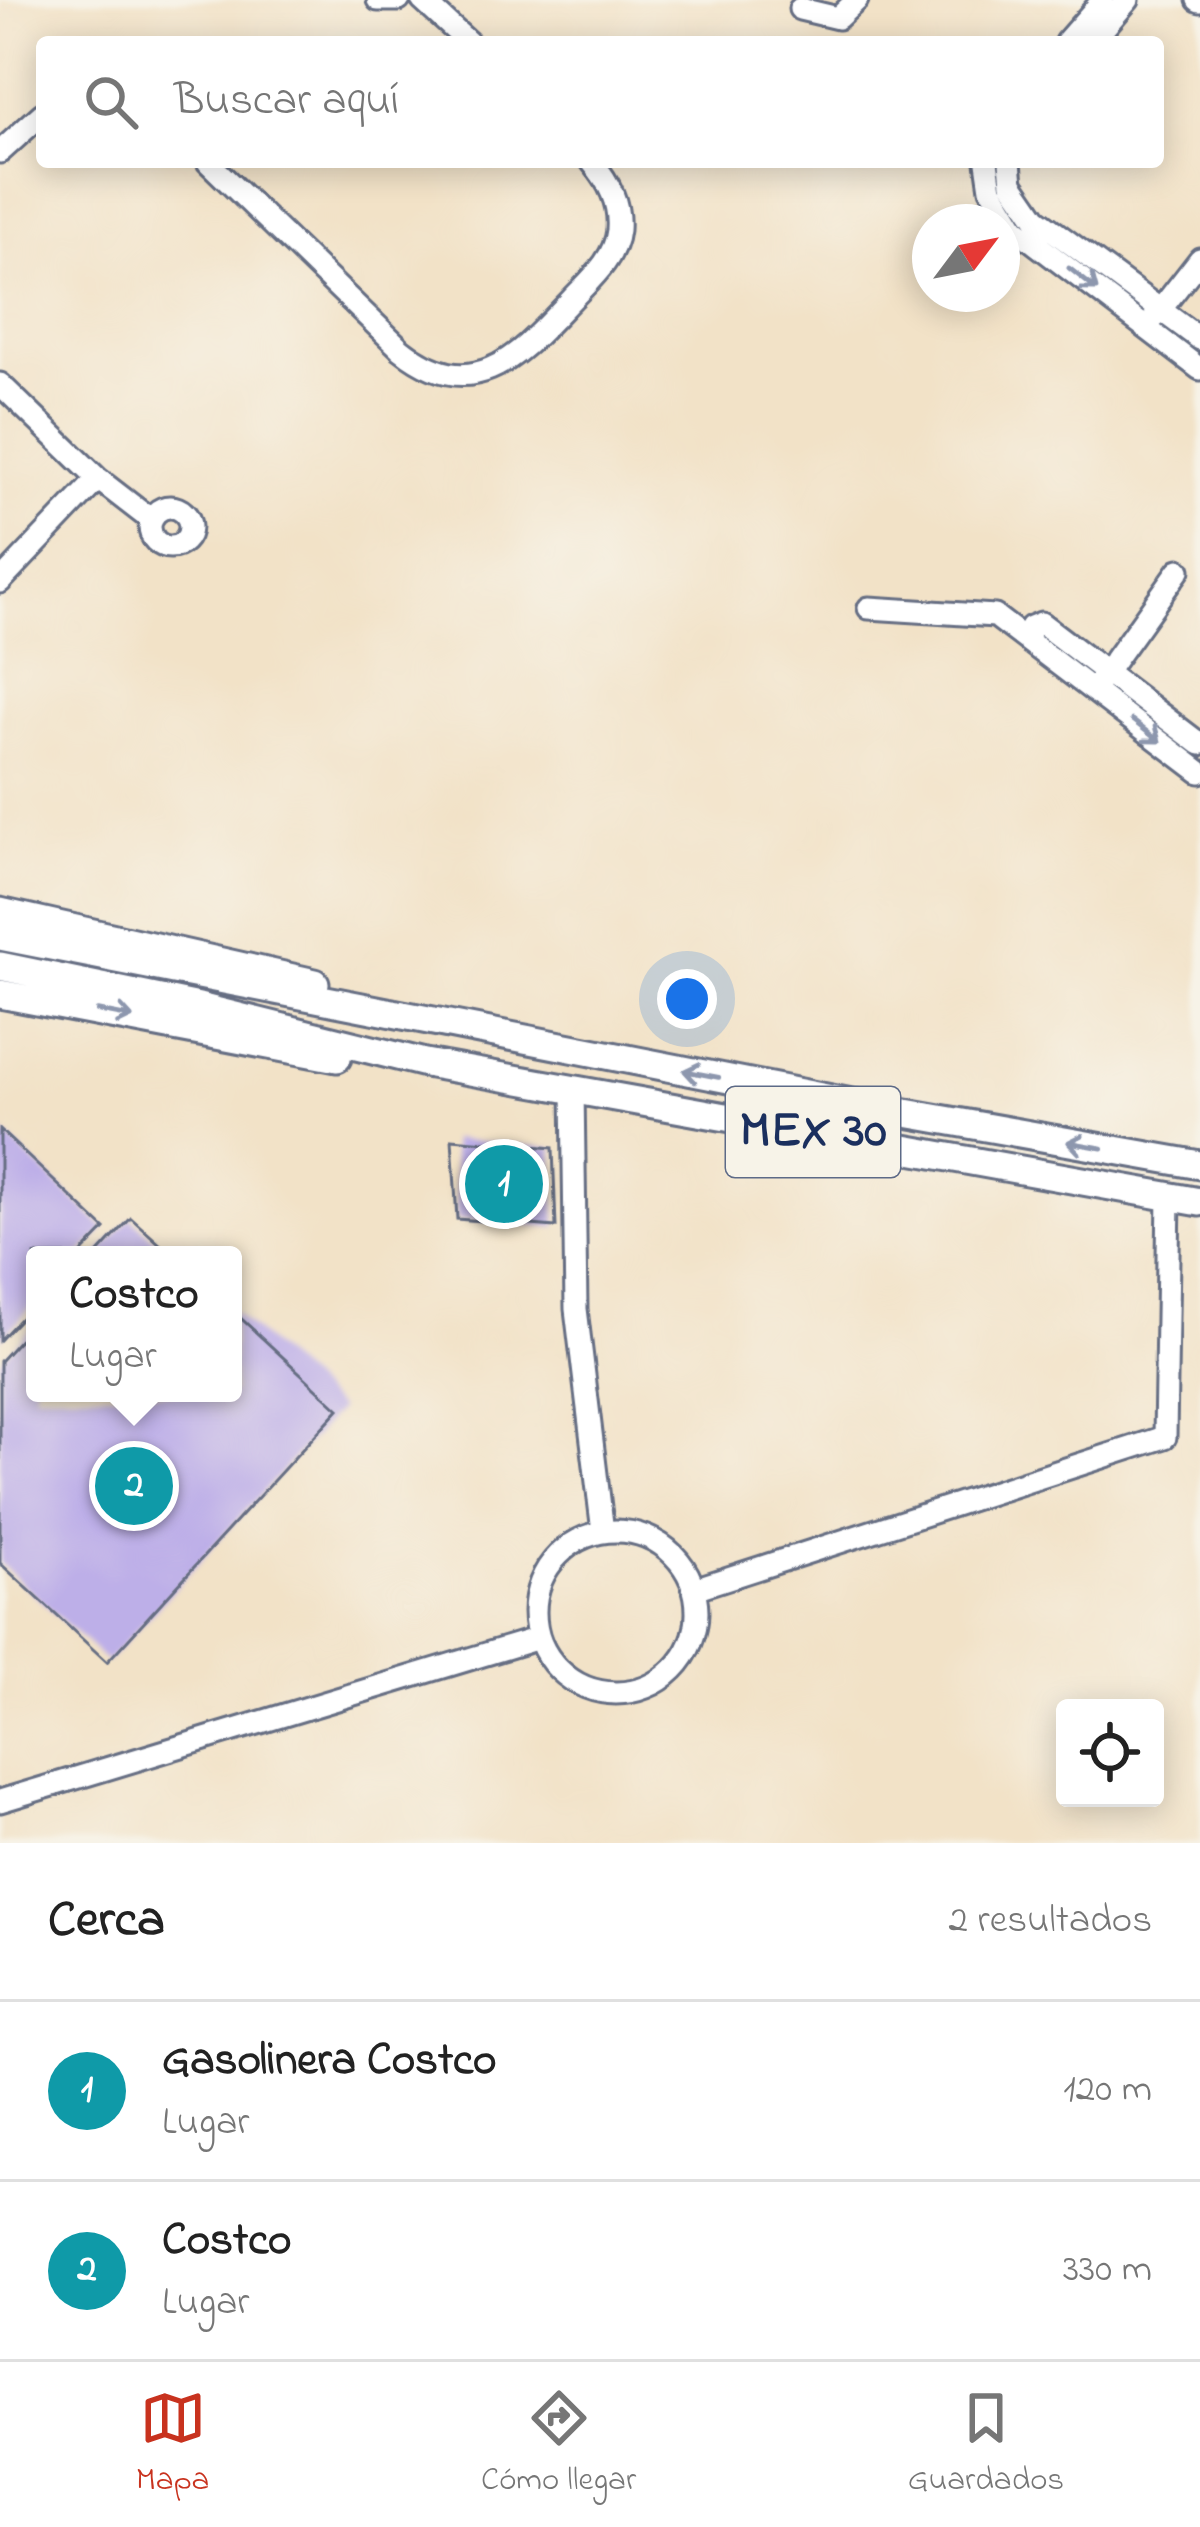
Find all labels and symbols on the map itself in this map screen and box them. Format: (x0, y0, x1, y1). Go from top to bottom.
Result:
north arrow (912, 204, 1020, 312)
one-way arrow (1067, 265, 1099, 292)
one-way arrow (1130, 717, 1162, 743)
your location (657, 969, 717, 1029)
one-way arrow (95, 1004, 134, 1027)
one-way arrow (683, 1062, 722, 1084)
road number: MEX 30 (726, 1087, 900, 1177)
one-way arrow (1066, 1132, 1105, 1155)
pin: 1 (465, 1139, 543, 1229)
pin: 2 (95, 1441, 173, 1531)

